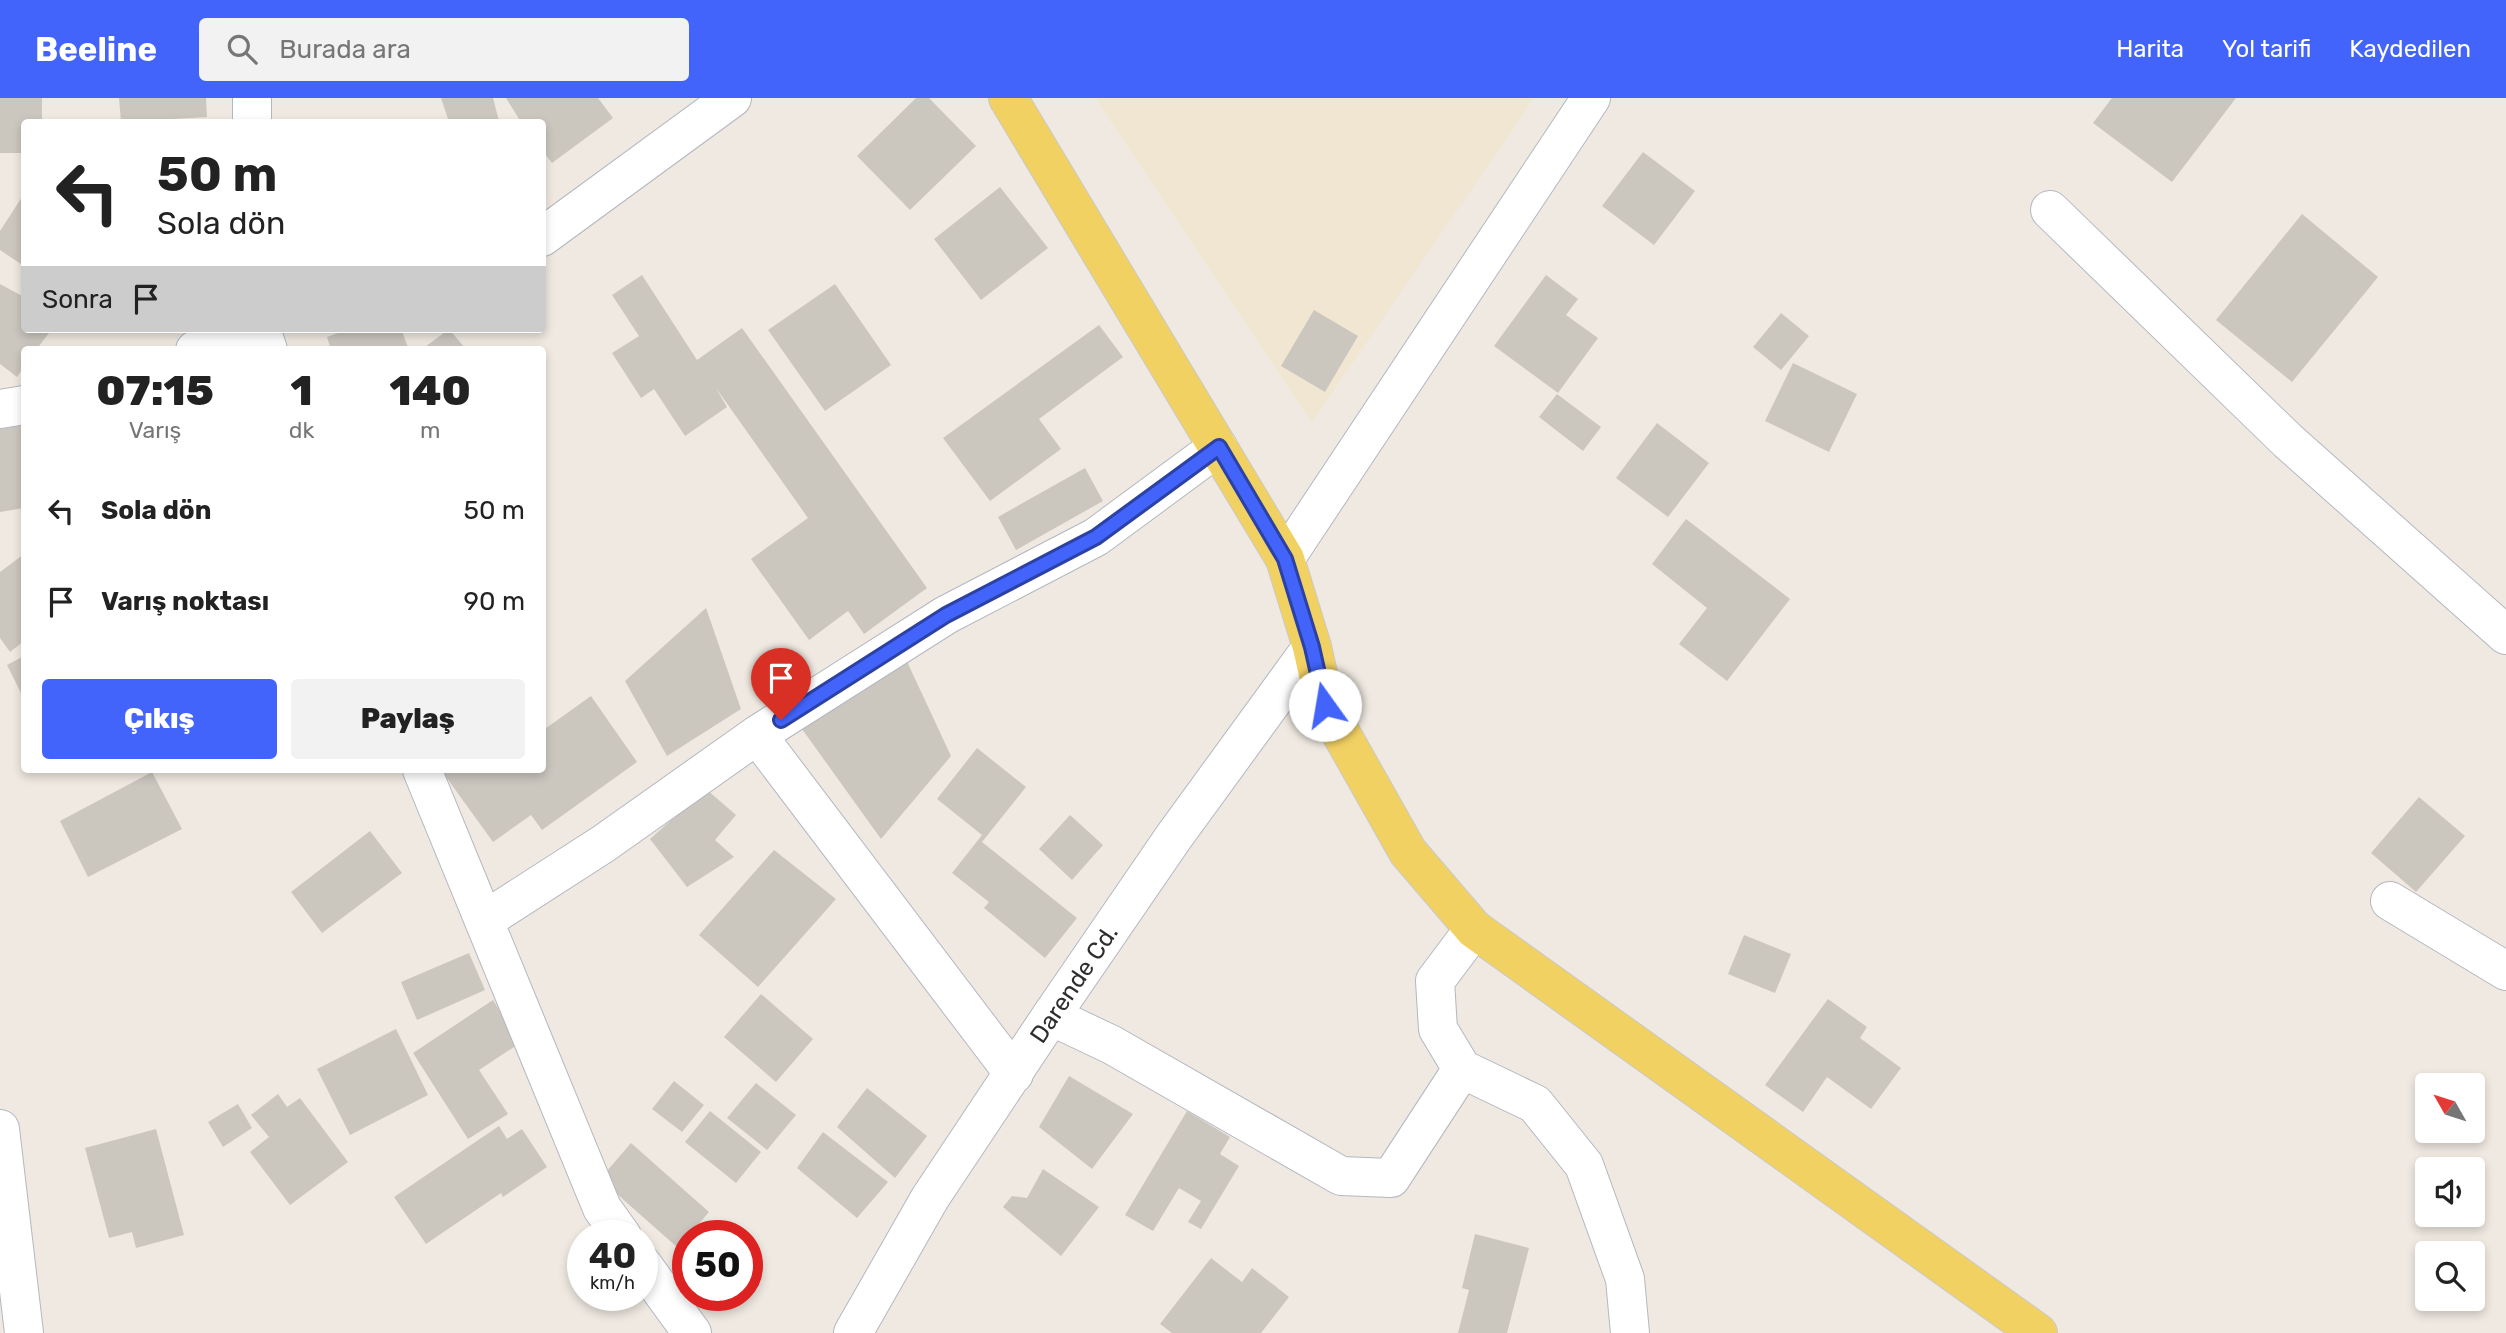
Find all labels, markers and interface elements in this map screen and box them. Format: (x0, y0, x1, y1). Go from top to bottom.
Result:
search box (199, 18, 689, 81)
text: Beeline (35, 30, 157, 69)
icon: search (223, 30, 261, 68)
text: Burada ara (279, 34, 411, 65)
text: Harita (2116, 35, 2184, 63)
text: Yol tarifi (2222, 35, 2311, 63)
text: Kaydedilen (2349, 35, 2471, 63)
text: 50 m (157, 145, 277, 203)
icon: left (42, 147, 133, 238)
text: Sola dön (157, 204, 285, 242)
icon: arrive (127, 280, 165, 318)
text: Sonra (42, 284, 113, 315)
text: 07:15 (96, 366, 214, 416)
text: 1 (291, 366, 313, 416)
text: 140 (390, 366, 471, 416)
text: Varış (129, 416, 181, 444)
text: dk (289, 416, 314, 444)
text: m (420, 416, 440, 444)
icon: left (42, 492, 80, 530)
text: Sola dön (101, 495, 211, 526)
text: 50 m (464, 495, 525, 526)
icon: arrive (42, 583, 80, 621)
text: Varış noktası (101, 586, 269, 617)
text: 90 m (464, 586, 525, 617)
pin (751, 648, 811, 720)
icon: arrive (762, 659, 800, 697)
position arrow (1288, 668, 1362, 742)
button: Çıkış (42, 679, 277, 759)
button: Paylaş (291, 679, 525, 759)
street label: Darende Cd. (1024, 920, 1124, 1048)
north arrow (2415, 1073, 2485, 1143)
map controls (2415, 1073, 2485, 1311)
button: sound (2415, 1157, 2485, 1227)
speed limit sign: 50 (672, 1220, 763, 1311)
text: 40 (589, 1235, 636, 1277)
button: search (2415, 1241, 2485, 1311)
text: km/h (590, 1272, 635, 1294)

